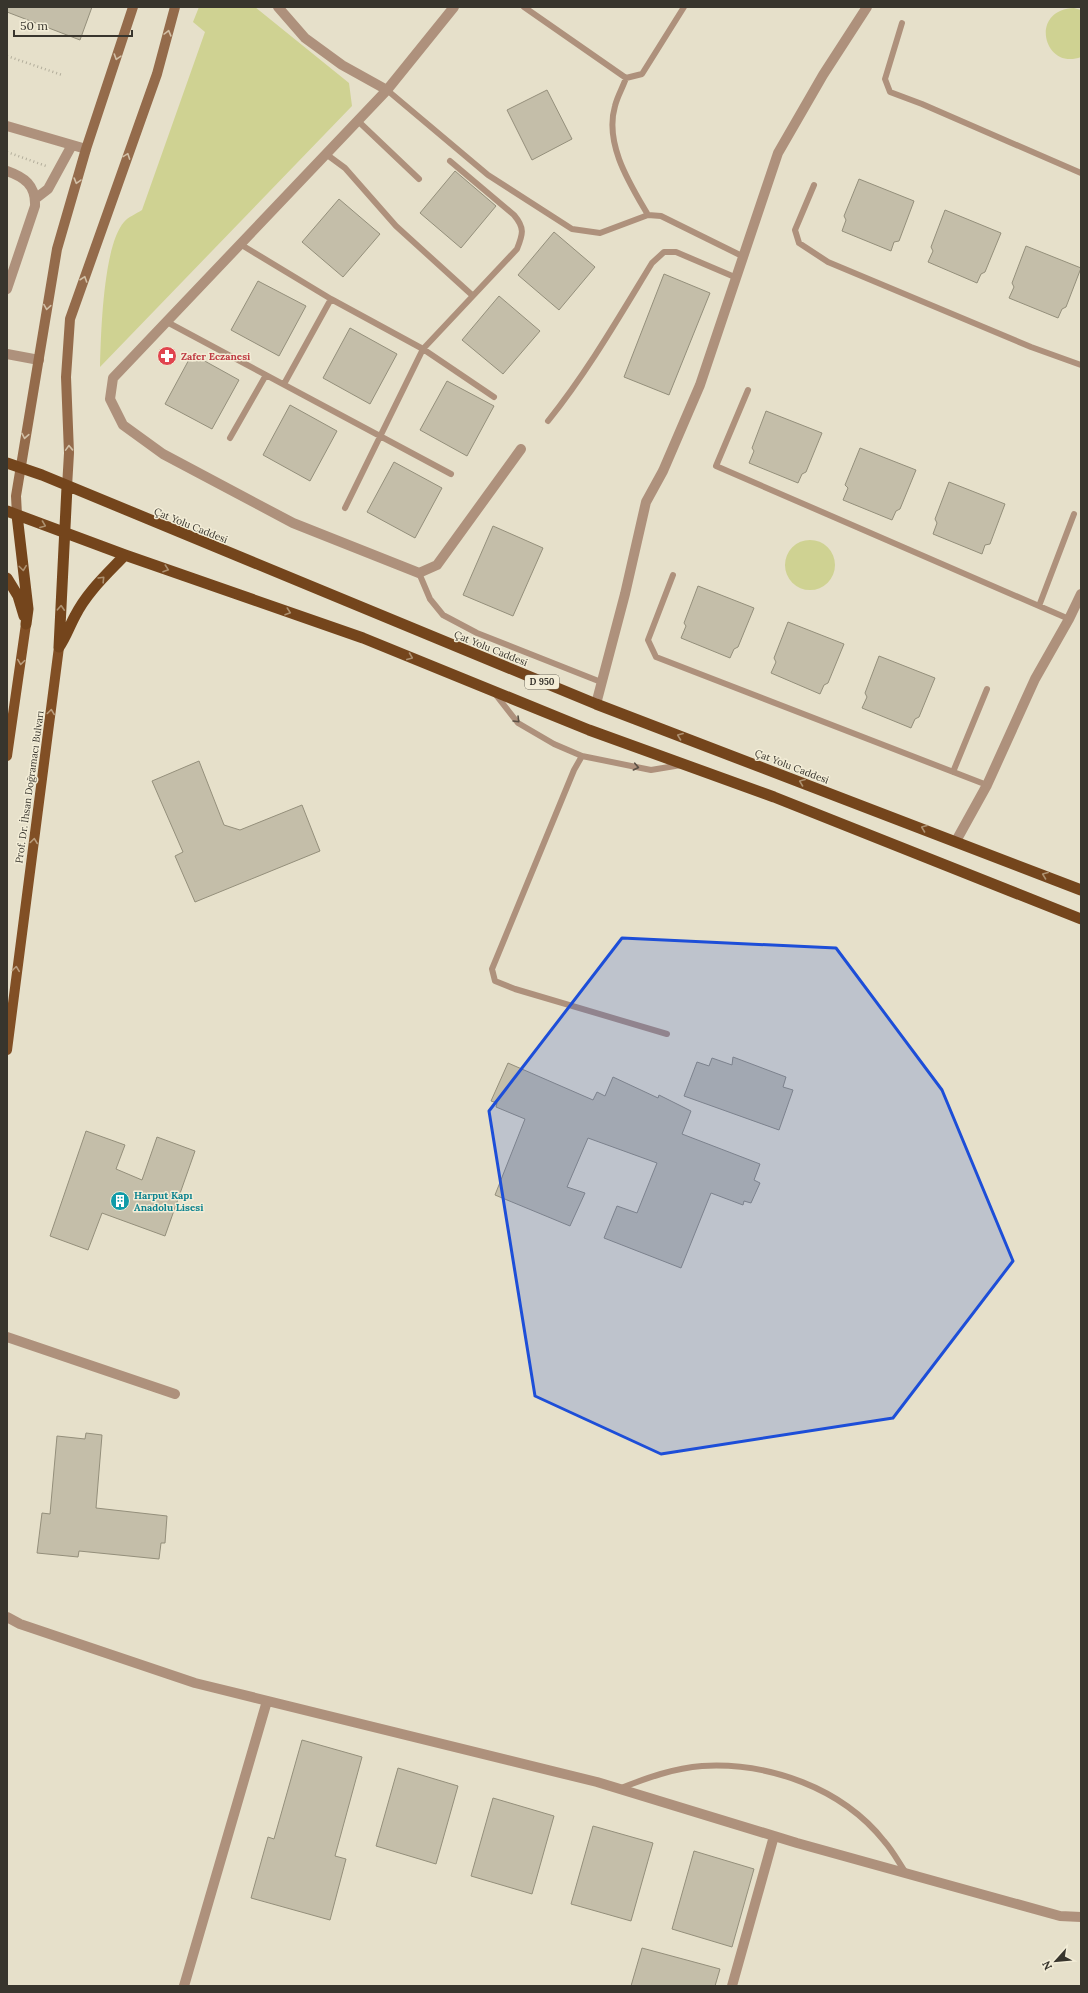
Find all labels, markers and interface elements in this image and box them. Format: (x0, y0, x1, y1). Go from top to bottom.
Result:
scale bar (14, 12, 132, 38)
text: 50 m (20, 18, 48, 33)
one-way arrow (163, 29, 172, 36)
one-way arrow (113, 54, 121, 61)
one-way arrow (123, 153, 131, 160)
one-way arrow (73, 177, 82, 184)
one-way arrow (79, 275, 88, 282)
one-way arrow (44, 304, 52, 311)
pharmacy icon: Zafer Eczanesi (156, 345, 178, 367)
place label: Zafer Eczanesi (181, 350, 251, 363)
one-way arrow (22, 432, 30, 439)
one-way arrow (65, 445, 73, 451)
street label: Çat Yolu Caddesi (152, 505, 230, 546)
one-way arrow (40, 521, 47, 529)
one-way arrow (18, 565, 27, 571)
one-way arrow (162, 565, 169, 573)
one-way arrow (97, 576, 105, 584)
one-way arrow (56, 605, 65, 611)
one-way arrow (285, 607, 292, 616)
street label: Çat Yolu Caddesi (452, 628, 530, 669)
one-way arrow (406, 652, 414, 660)
one-way arrow (17, 659, 26, 665)
road number: D 950 (525, 675, 559, 689)
one-way arrow (46, 709, 55, 715)
street label: Prof. Dr. İhsan Doğramacı Bulvarı (12, 710, 47, 864)
one-way arrow (512, 715, 520, 723)
one-way arrow (677, 733, 684, 741)
street label: Çat Yolu Caddesi (753, 746, 831, 787)
one-way arrow (633, 763, 640, 771)
one-way arrow (799, 779, 806, 787)
one-way arrow (920, 825, 927, 833)
one-way arrow (29, 838, 38, 844)
one-way arrow (1041, 872, 1048, 880)
one-way arrow (12, 966, 21, 972)
place label: Harput Kapı Anadolu Lisesi (134, 1189, 204, 1214)
building icon: Harput Kapı Anadolu Lisesi (109, 1190, 131, 1212)
north arrow (1036, 1941, 1076, 1981)
text: N (1039, 1958, 1055, 1973)

